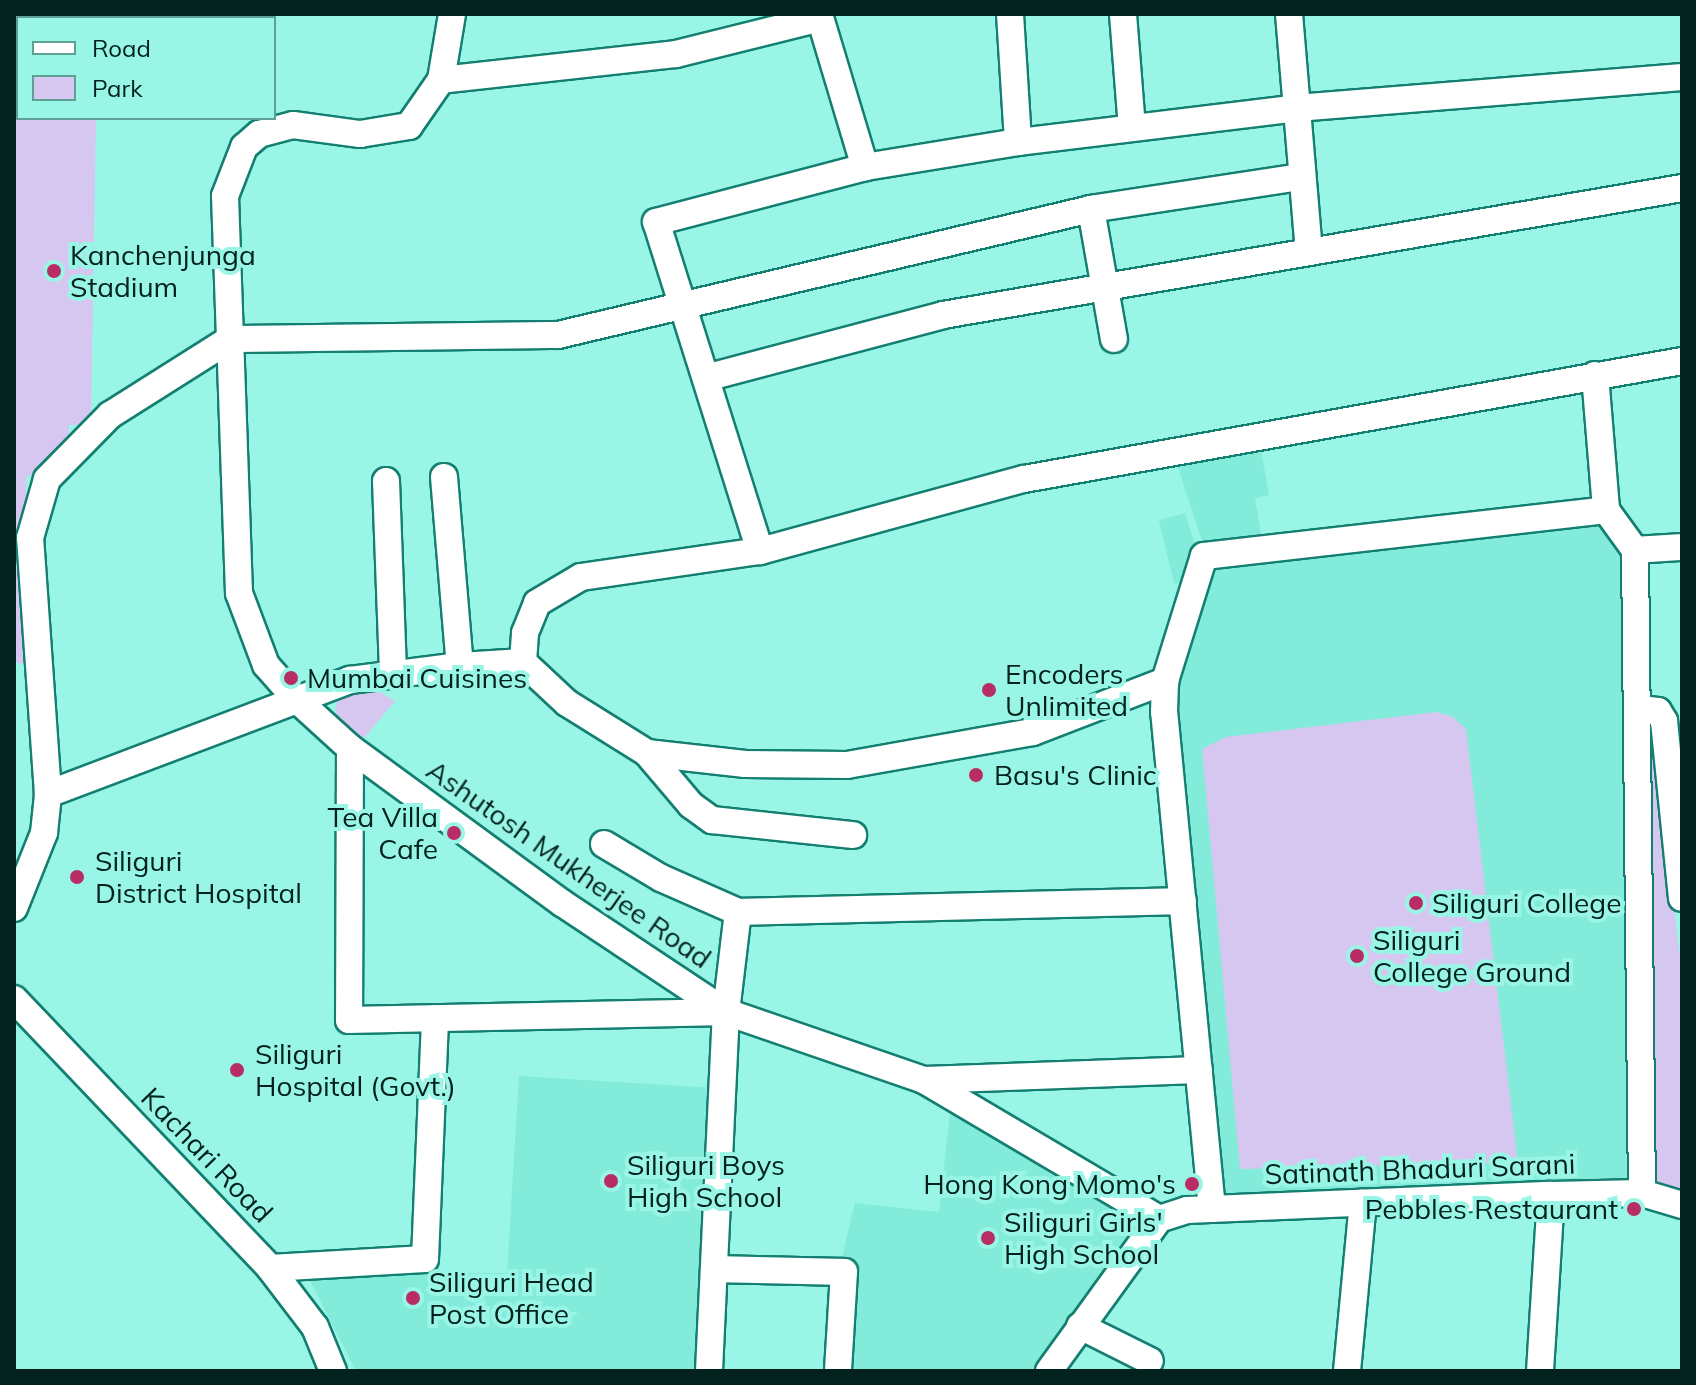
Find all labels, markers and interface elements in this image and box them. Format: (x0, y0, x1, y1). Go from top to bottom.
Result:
legend (16, 16, 276, 120)
text: Road (92, 33, 151, 63)
text: Park (92, 73, 143, 103)
place label: Kanchenjunga Stadium (70, 238, 256, 304)
marker: Kanchenjunga Stadium (45, 262, 63, 280)
place label: Encoders Unlimited (1005, 657, 1128, 723)
place label: Mumbai Cuisines (307, 661, 527, 695)
marker: Mumbai Cuisines (282, 669, 300, 687)
marker: Encoders Unlimited (980, 681, 998, 699)
street label: Ashutosh Mukherjee Road (420, 753, 718, 975)
place label: Basu's Clinic (994, 758, 1157, 792)
marker: Basu's Clinic (965, 764, 987, 786)
place label: Tea Villa Cafe (328, 800, 438, 866)
marker: Tea Villa Cafe (445, 824, 463, 842)
place label: Siliguri District Hospital (95, 844, 302, 910)
marker: Siliguri District Hospital (66, 866, 88, 888)
place label: Siliguri College (1432, 886, 1621, 920)
marker: Siliguri College (1407, 894, 1425, 912)
place label: Siliguri College Ground (1373, 923, 1571, 989)
marker: Siliguri College Ground (1348, 947, 1366, 965)
place label: Siliguri Hospital (Govt.) (255, 1037, 456, 1103)
marker: Siliguri Hospital (Govt.) (226, 1059, 248, 1081)
street label: Kachari Road (134, 1081, 280, 1229)
street label: Satinath Bhaduri Sarani (1264, 1147, 1576, 1191)
place label: Siliguri Boys High School (627, 1148, 785, 1214)
place label: Hong Kong Momo's (923, 1167, 1176, 1201)
marker: Siliguri Boys High School (602, 1172, 620, 1190)
marker: Hong Kong Momo's (1183, 1175, 1201, 1193)
place label: Pebbles Restaurant (1365, 1192, 1618, 1226)
marker: Pebbles Restaurant (1625, 1200, 1643, 1218)
place label: Siliguri Girls' High School (1004, 1205, 1163, 1271)
marker: Siliguri Girls' High School (979, 1229, 997, 1247)
place label: Siliguri Head Post Office (429, 1265, 594, 1331)
marker: Siliguri Head Post Office (404, 1289, 422, 1307)

